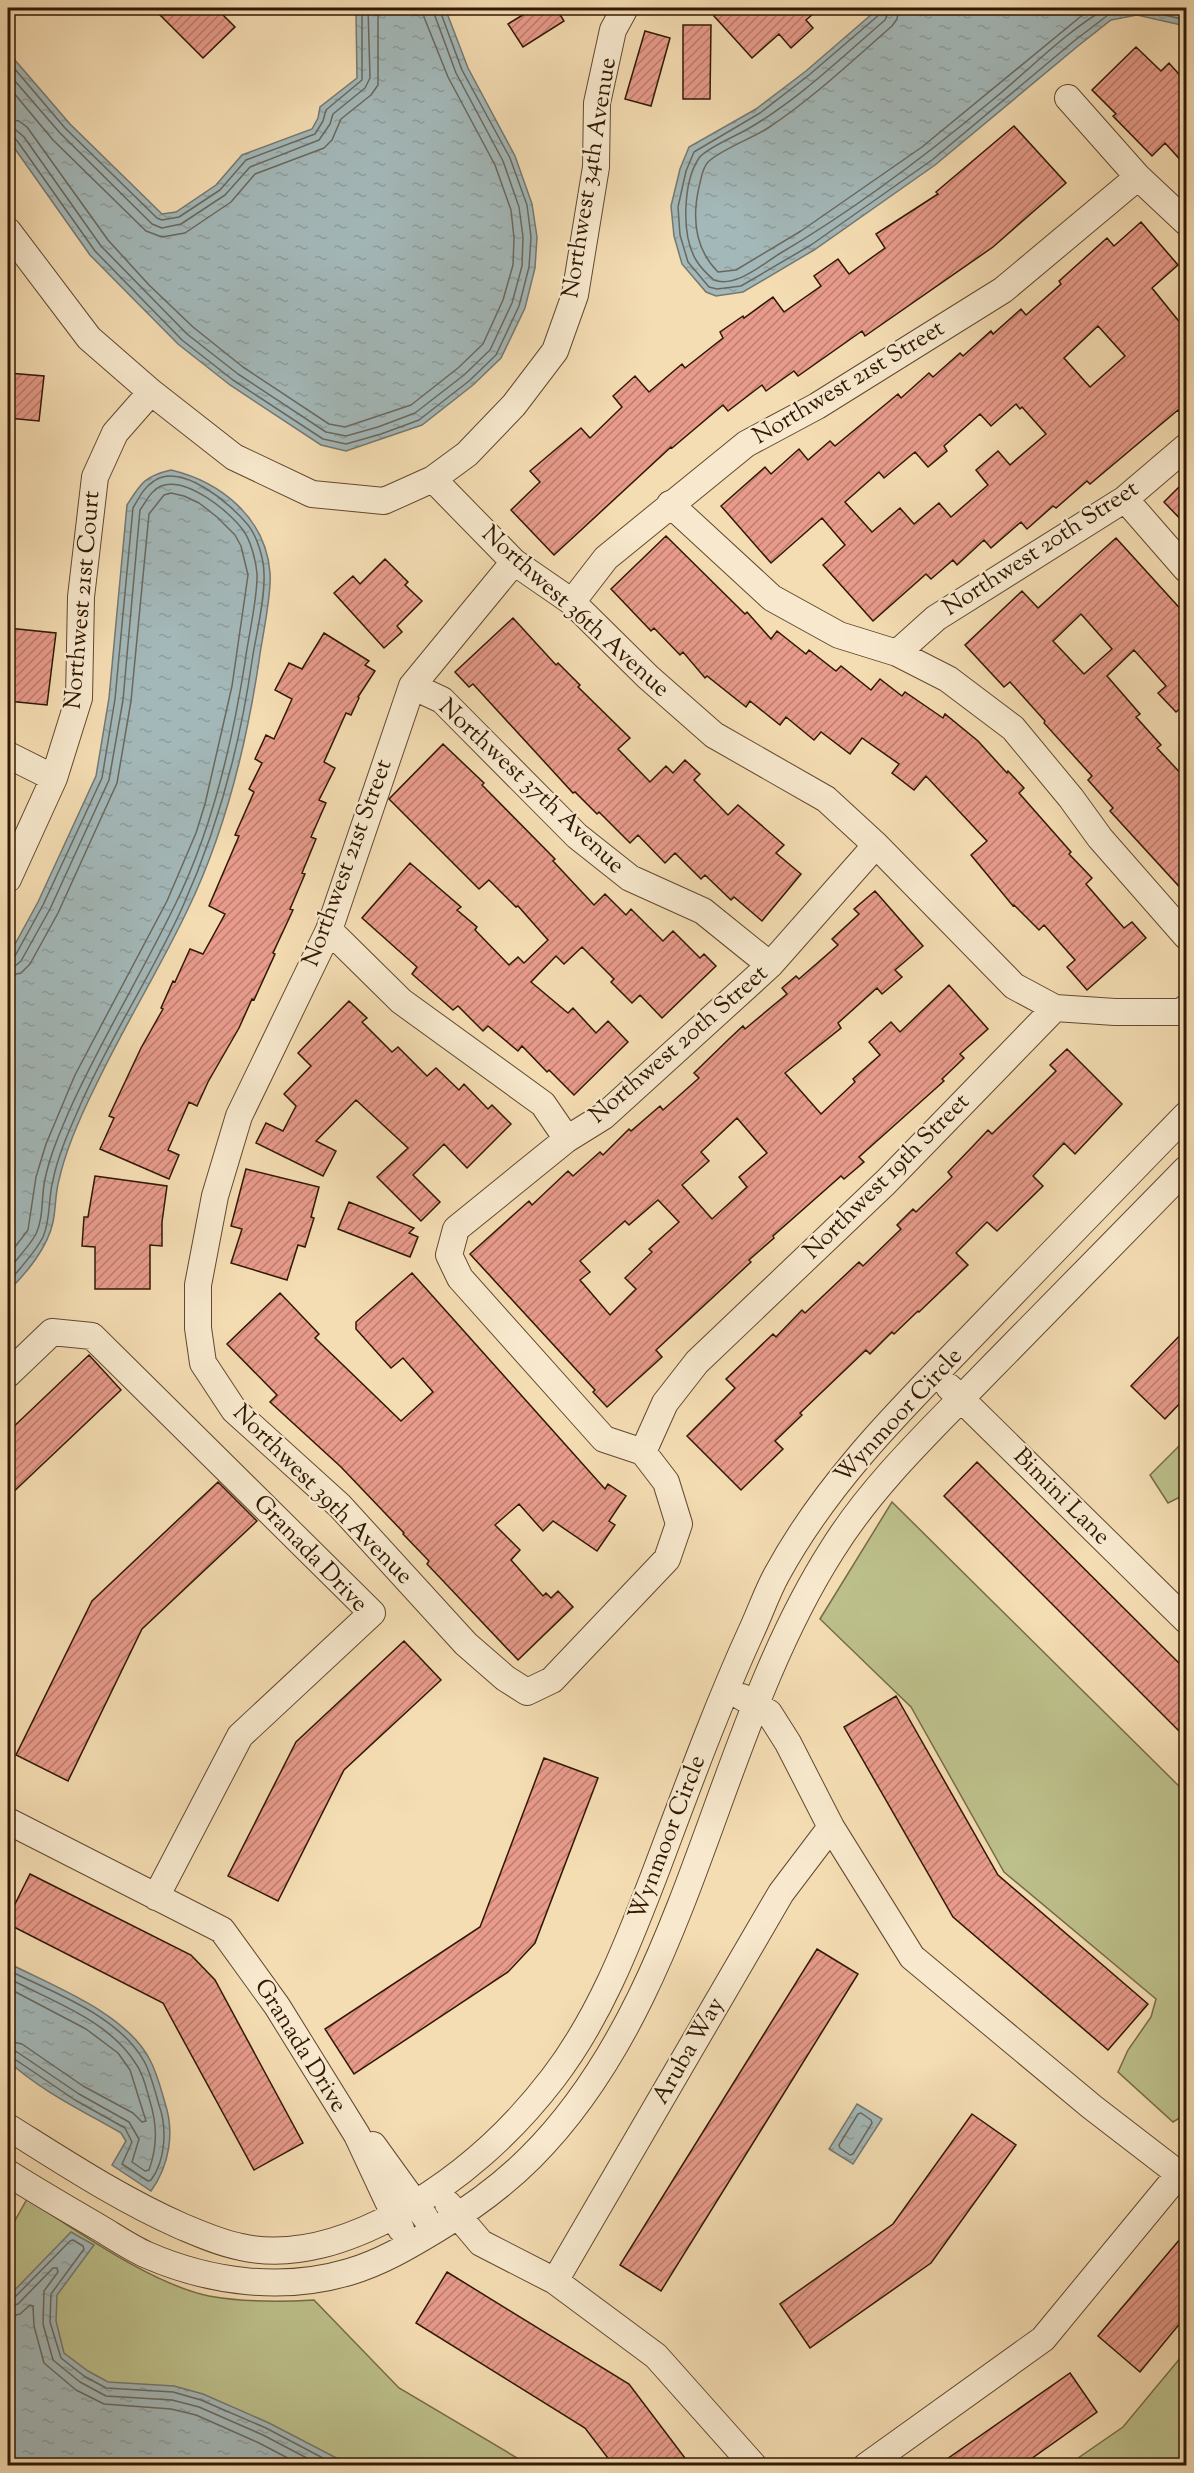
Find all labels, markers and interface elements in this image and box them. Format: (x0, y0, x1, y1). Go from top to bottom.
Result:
street label: Northwest 34th Avenue (554, 55, 626, 301)
street label: Northwest 21st Street (747, 312, 951, 454)
street label: Northwest 20th Street (936, 473, 1146, 625)
street label: Northwest 21st Court (57, 489, 109, 711)
street label: Northwest 36th Avenue (473, 518, 677, 706)
street label: Northwest 37th Avenue (430, 692, 632, 882)
street label: Northwest 21st Street (295, 755, 401, 971)
street label: Northwest 20th Street (582, 958, 776, 1132)
street label: Northwest 19th Street (796, 1086, 978, 1268)
street label: Wynmoor Circle (827, 1341, 971, 1491)
street label: Northwest 39th Avenue (224, 1397, 420, 1593)
street label: Bimini Lane (1005, 1441, 1117, 1553)
street label: Granada Drive (245, 1487, 375, 1621)
street label: Wynmoor Circle (621, 1750, 715, 1926)
street label: Granada Drive (245, 1972, 355, 2120)
street label: Aruba Way (645, 1991, 733, 2111)

